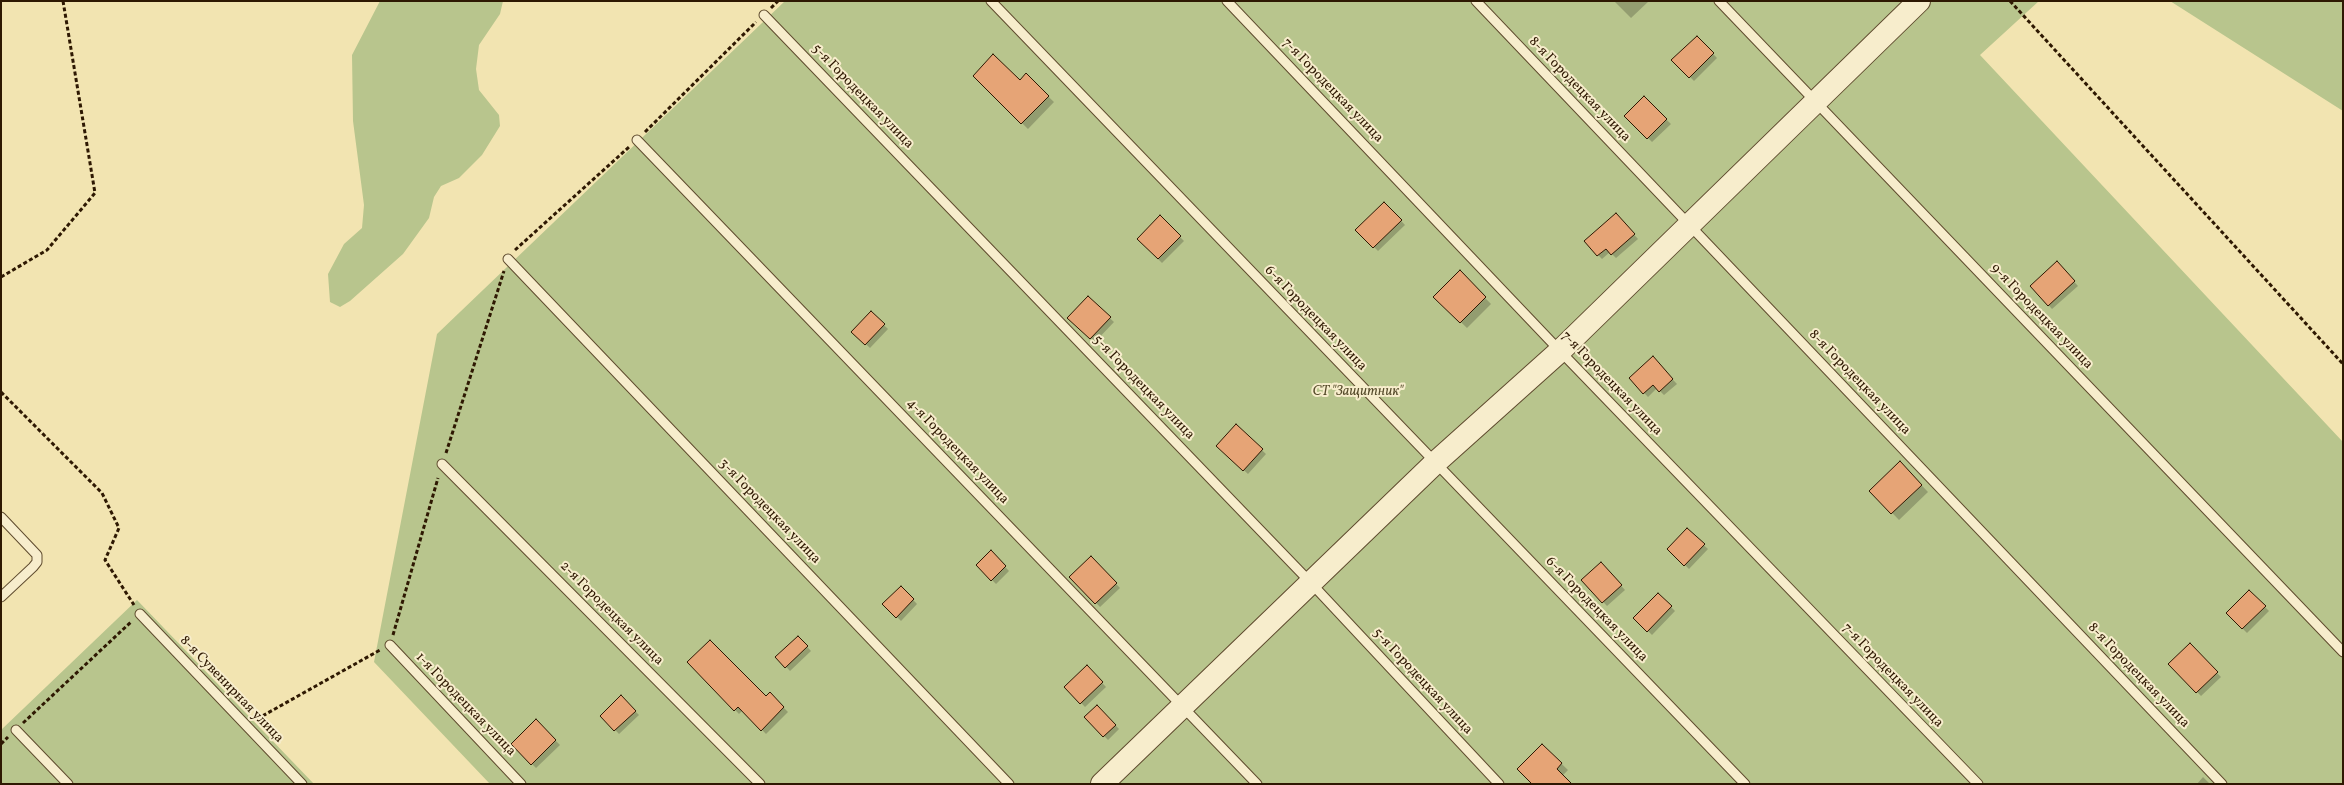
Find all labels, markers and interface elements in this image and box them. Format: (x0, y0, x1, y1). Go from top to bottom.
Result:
street label: 8-я Городецкая улица (1524, 34, 1634, 146)
street label: 7-я Городецкая улица (1278, 35, 1386, 147)
street label: 5-я Городецкая улица (808, 41, 916, 153)
street label: 9-я Городецкая улица (1986, 261, 2096, 373)
street label: 6-я Городецкая улица (1260, 263, 1370, 375)
street label: 8-я Городецкая улица (1804, 327, 1914, 439)
street label: 7-я Городецкая улица (1557, 328, 1665, 440)
street label: 5-я Городецкая улица (1089, 332, 1197, 444)
park label: СТ "Защитник" (1312, 384, 1404, 400)
street label: 4-я Городецкая улица (902, 396, 1012, 508)
street label: 3-я Городецкая улица (714, 456, 824, 568)
street label: 6-я Городецкая улица (1541, 554, 1651, 666)
street label: 2-я Городецкая улица (556, 559, 666, 669)
street label: 7-я Городецкая улица (1838, 620, 1946, 732)
street label: 8-я Городецкая улица (2083, 620, 2193, 732)
street label: 5-я Городецкая улица (1368, 625, 1476, 739)
street label: 8-я Сувенирная улица (175, 633, 287, 747)
street label: 1-я Городецкая улица (411, 650, 519, 760)

